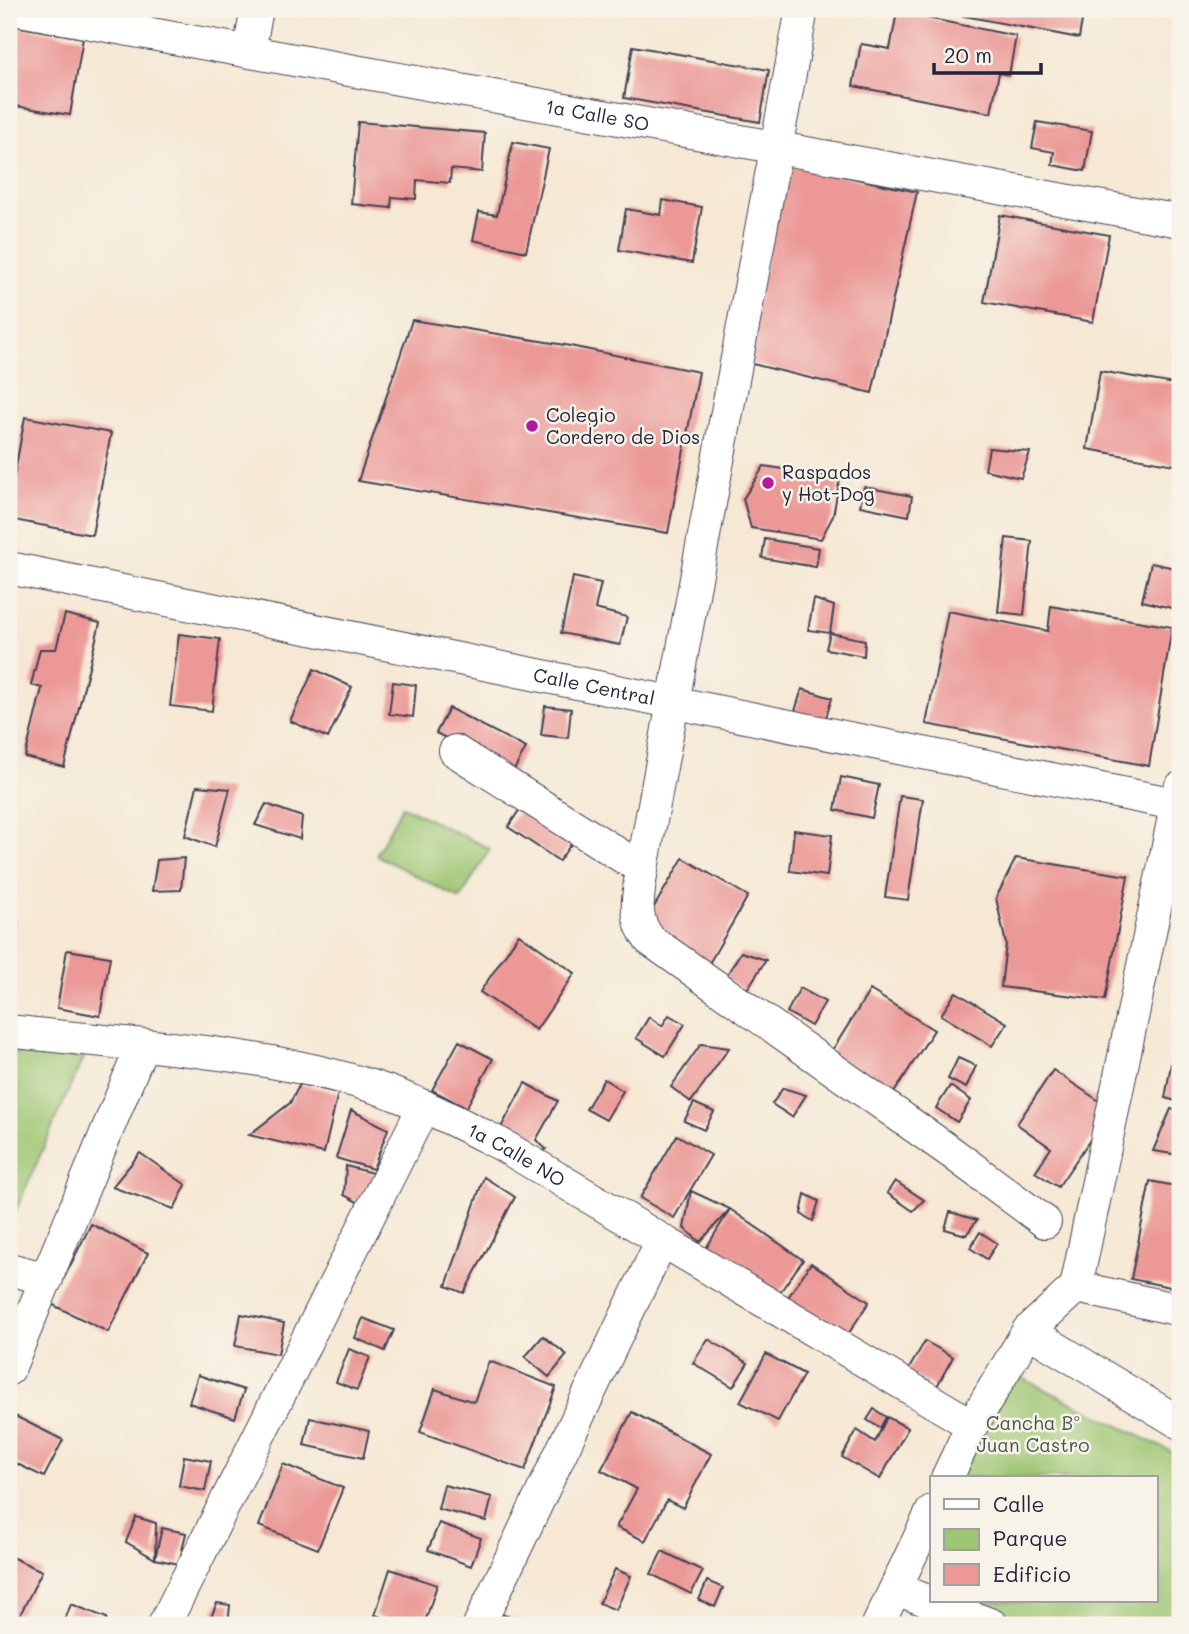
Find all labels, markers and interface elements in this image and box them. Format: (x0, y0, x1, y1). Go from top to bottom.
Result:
scale bar (934, 32, 1040, 76)
text: 20 m (944, 41, 992, 68)
street label: 1a Calle SO (544, 93, 651, 136)
place label: Colegio Cordero de Dios (546, 402, 700, 449)
marker: Colegio Cordero de Dios (524, 418, 540, 434)
place label: Raspados y Hot-Dog (782, 459, 875, 506)
marker: Raspados y Hot-Dog (760, 475, 776, 491)
street label: Calle Central (531, 661, 657, 710)
street label: 1a Calle NO (464, 1117, 570, 1192)
park label: Cancha Bº Juan Castro (976, 1410, 1090, 1457)
legend (930, 1476, 1158, 1602)
text: Calle (993, 1490, 1045, 1517)
text: Parque (993, 1524, 1067, 1551)
text: Edificio (993, 1560, 1071, 1587)

